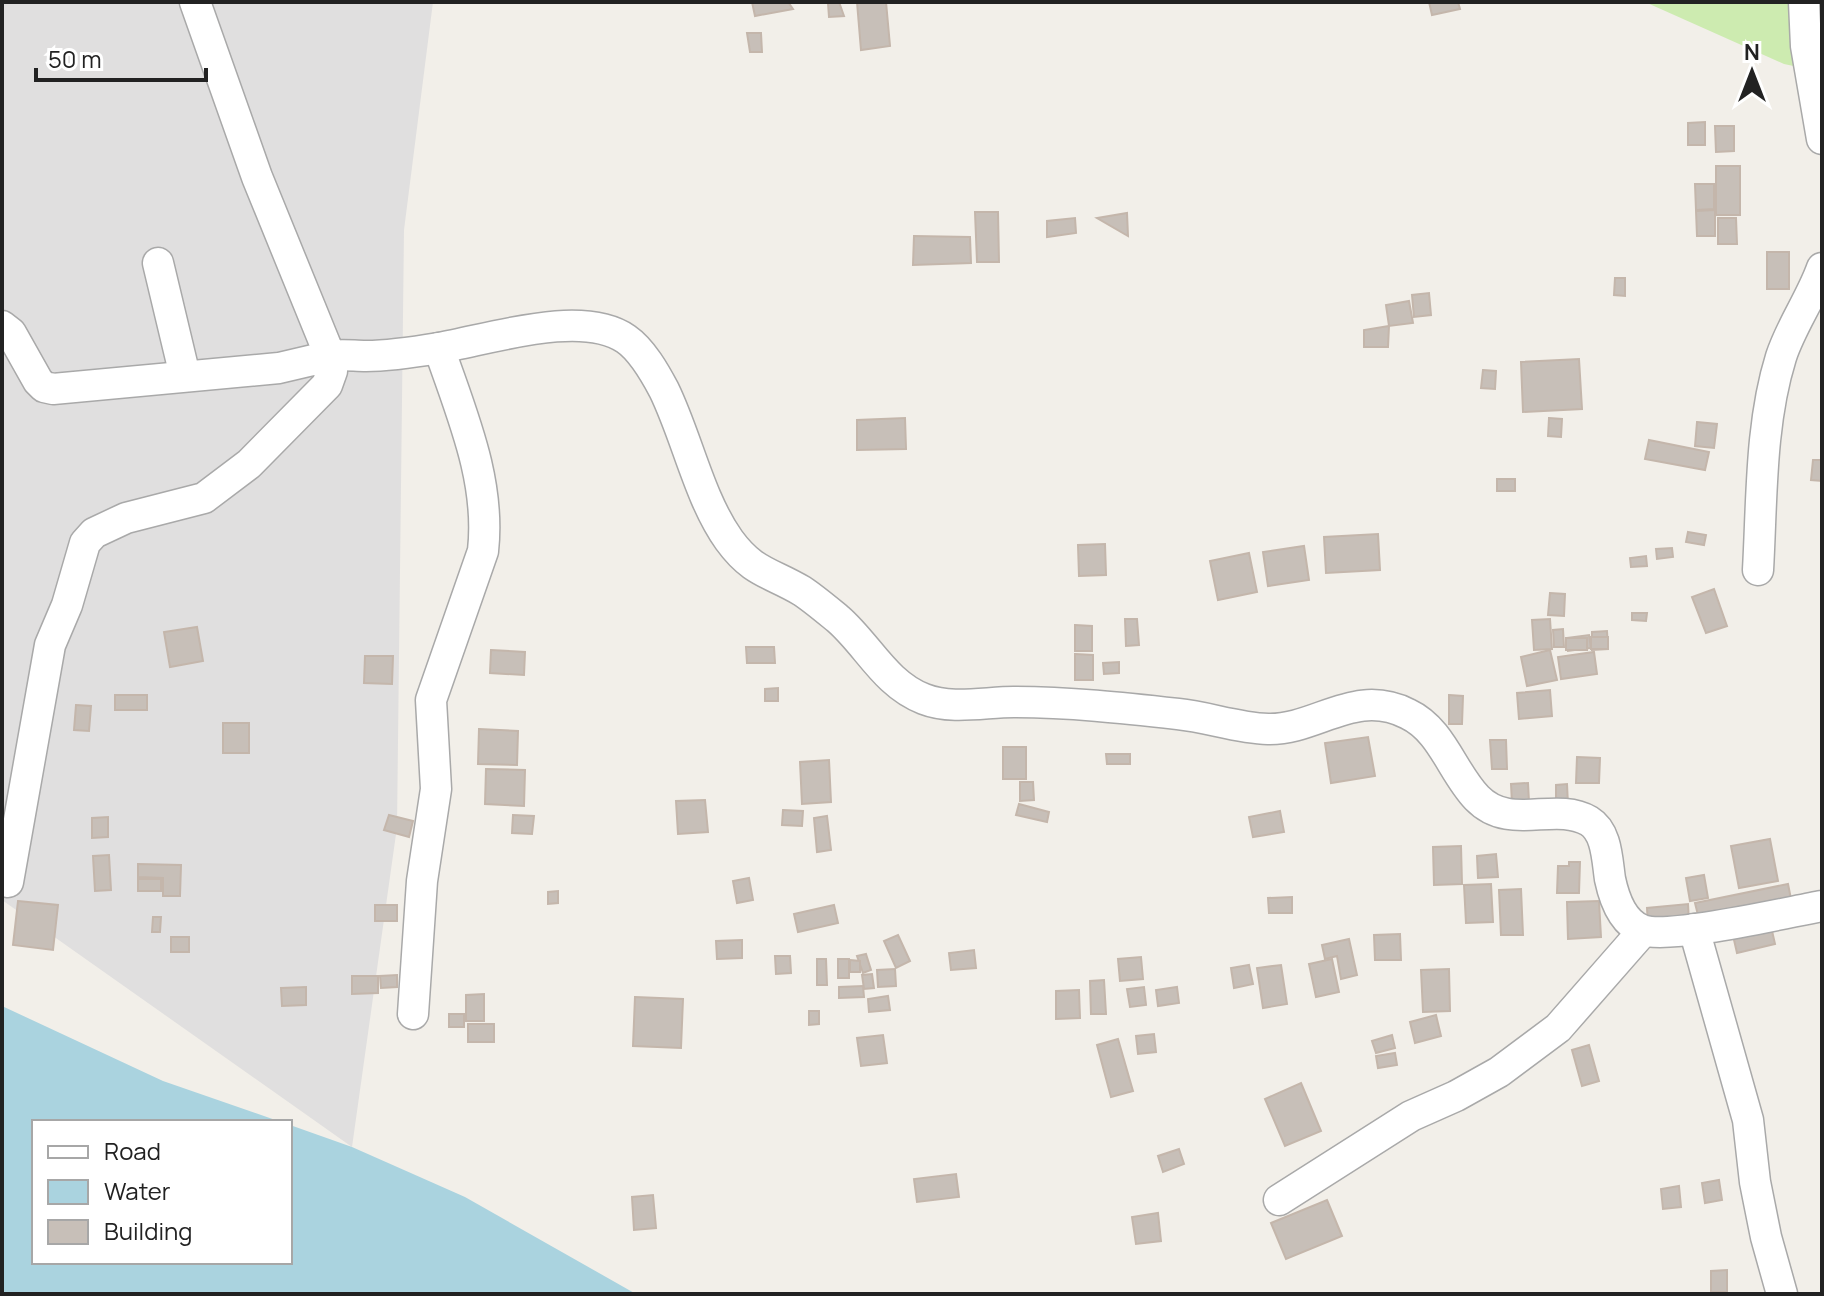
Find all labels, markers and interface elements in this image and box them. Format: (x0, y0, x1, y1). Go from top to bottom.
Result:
scale bar (36, 32, 206, 82)
north arrow (1712, 32, 1792, 112)
text: N (1744, 37, 1760, 67)
text: 50 m (48, 42, 102, 75)
legend (32, 1120, 292, 1264)
text: Road (104, 1134, 161, 1167)
text: Water (104, 1174, 171, 1207)
text: Building (104, 1214, 192, 1247)

